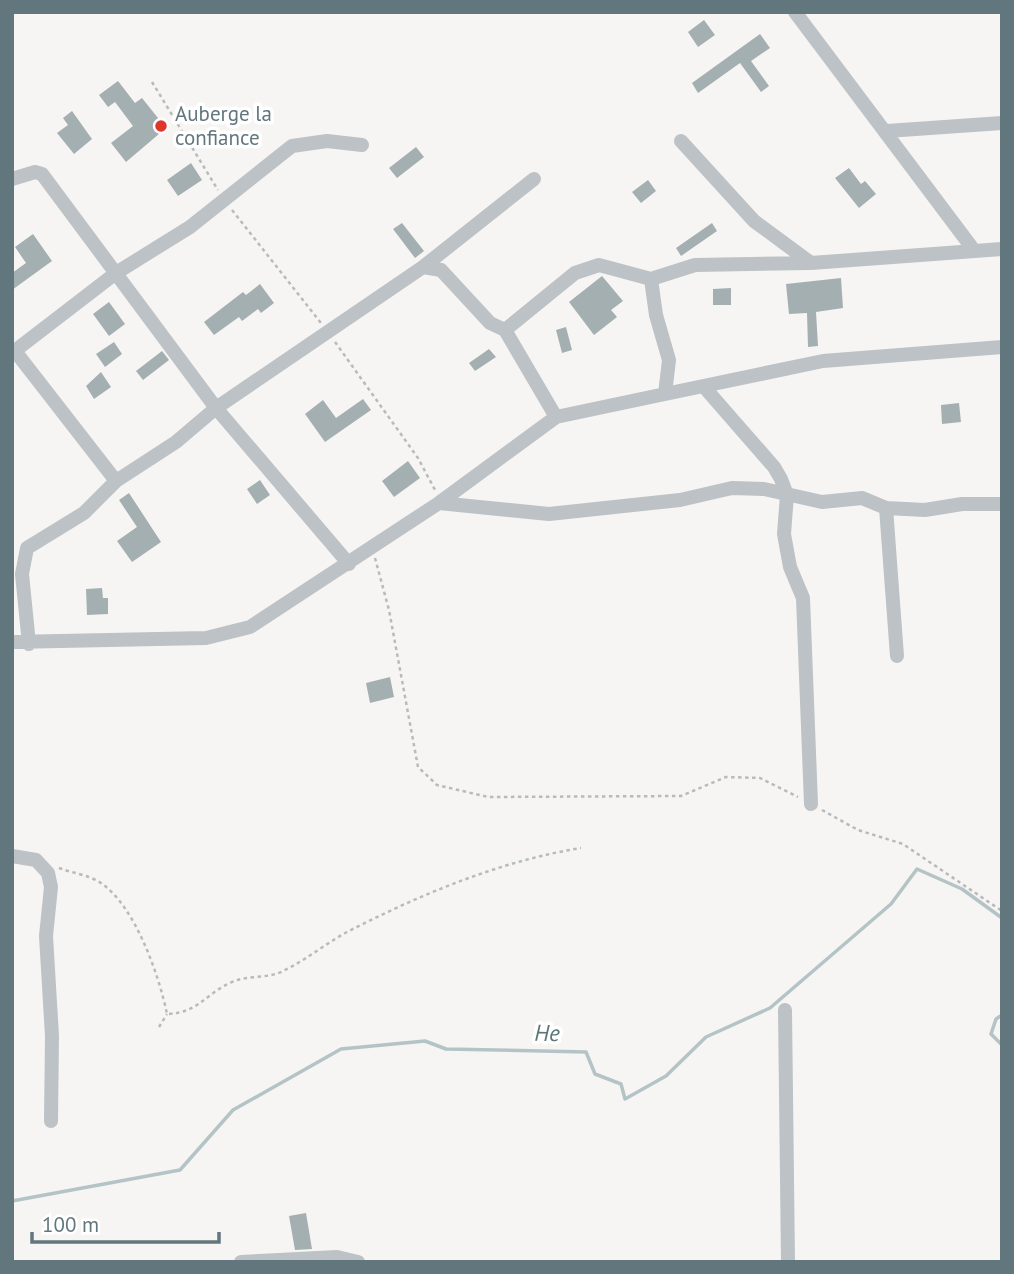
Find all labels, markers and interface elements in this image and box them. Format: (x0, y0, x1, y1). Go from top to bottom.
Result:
place label: Auberge la confiance (175, 100, 272, 151)
marker: Auberge la confiance (153, 118, 169, 134)
water label: He (534, 1018, 560, 1047)
scale bar (32, 1200, 219, 1244)
text: 100 m (42, 1211, 99, 1238)

